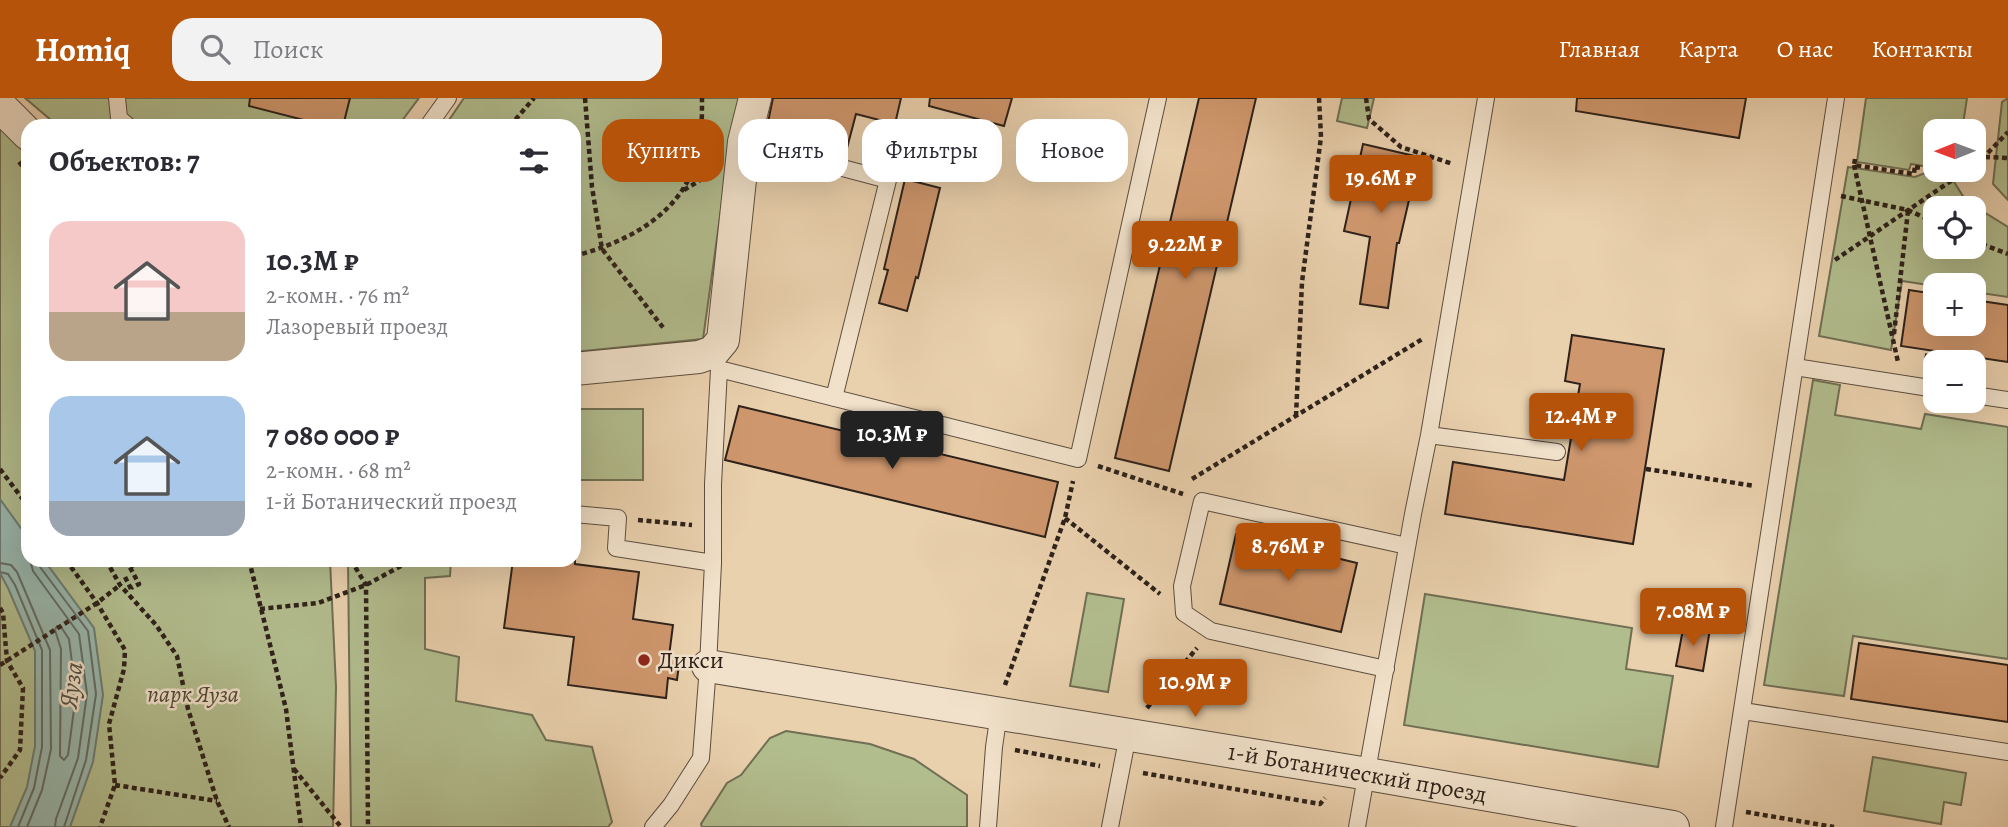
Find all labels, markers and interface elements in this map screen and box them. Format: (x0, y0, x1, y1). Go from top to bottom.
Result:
search box (172, 18, 662, 81)
text: Homiq (35, 27, 130, 72)
icon: search (196, 30, 234, 68)
text: Поиск (252, 32, 323, 67)
text: Главная (1559, 33, 1640, 65)
text: Карта (1678, 33, 1739, 65)
text: О нас (1777, 33, 1833, 65)
text: Контакты (1871, 33, 1973, 65)
chip: Купить (602, 119, 724, 182)
chip: Снять (738, 119, 848, 182)
chip: Фильтры (862, 119, 1002, 182)
chip: Новое (1016, 119, 1128, 182)
north arrow (1923, 119, 1986, 182)
map controls (1923, 119, 1986, 413)
text: Объектов: 7 (49, 141, 199, 181)
icon: filters (515, 142, 553, 180)
pin: 19.6M ₽ (1316, 156, 1446, 215)
text: 19.6M ₽ (1346, 162, 1416, 193)
button: locate (1923, 196, 1986, 259)
pin: 9.22M ₽ (1120, 222, 1250, 281)
text: 9.22M ₽ (1148, 228, 1222, 259)
text: 10.3M ₽ (266, 240, 359, 280)
icon: home (105, 249, 189, 333)
button: + (1923, 273, 1986, 336)
text: 2-комн. · 76 m² (266, 280, 409, 311)
text: Лазоревый проезд (266, 311, 448, 342)
button: − (1923, 350, 1986, 413)
pin: 12.4M ₽ (1516, 394, 1646, 453)
text: 12.4M ₽ (1545, 400, 1617, 431)
pin: 10.3M ₽ (827, 412, 957, 471)
text: 7 080 000 ₽ (266, 415, 400, 455)
text: 10.3M ₽ (856, 418, 928, 449)
icon: home (105, 424, 189, 508)
text: 2-комн. · 68 m² (266, 455, 411, 486)
text: 1-й Ботанический проезд (266, 486, 517, 517)
pin: 8.76M ₽ (1223, 524, 1353, 583)
text: 8.76M ₽ (1252, 530, 1324, 561)
pin: 7.08M ₽ (1628, 588, 1758, 648)
text: 7.08M ₽ (1656, 595, 1730, 626)
place label: Дикси (658, 644, 724, 676)
marker: Дикси (636, 652, 652, 668)
water label: Яуза (50, 660, 92, 711)
pin: 10.9M ₽ (1130, 660, 1260, 719)
text: 10.9M ₽ (1159, 666, 1231, 697)
park label: парк Яуза (147, 678, 239, 710)
street label: 1-й Ботанический проезд (1225, 735, 1489, 810)

